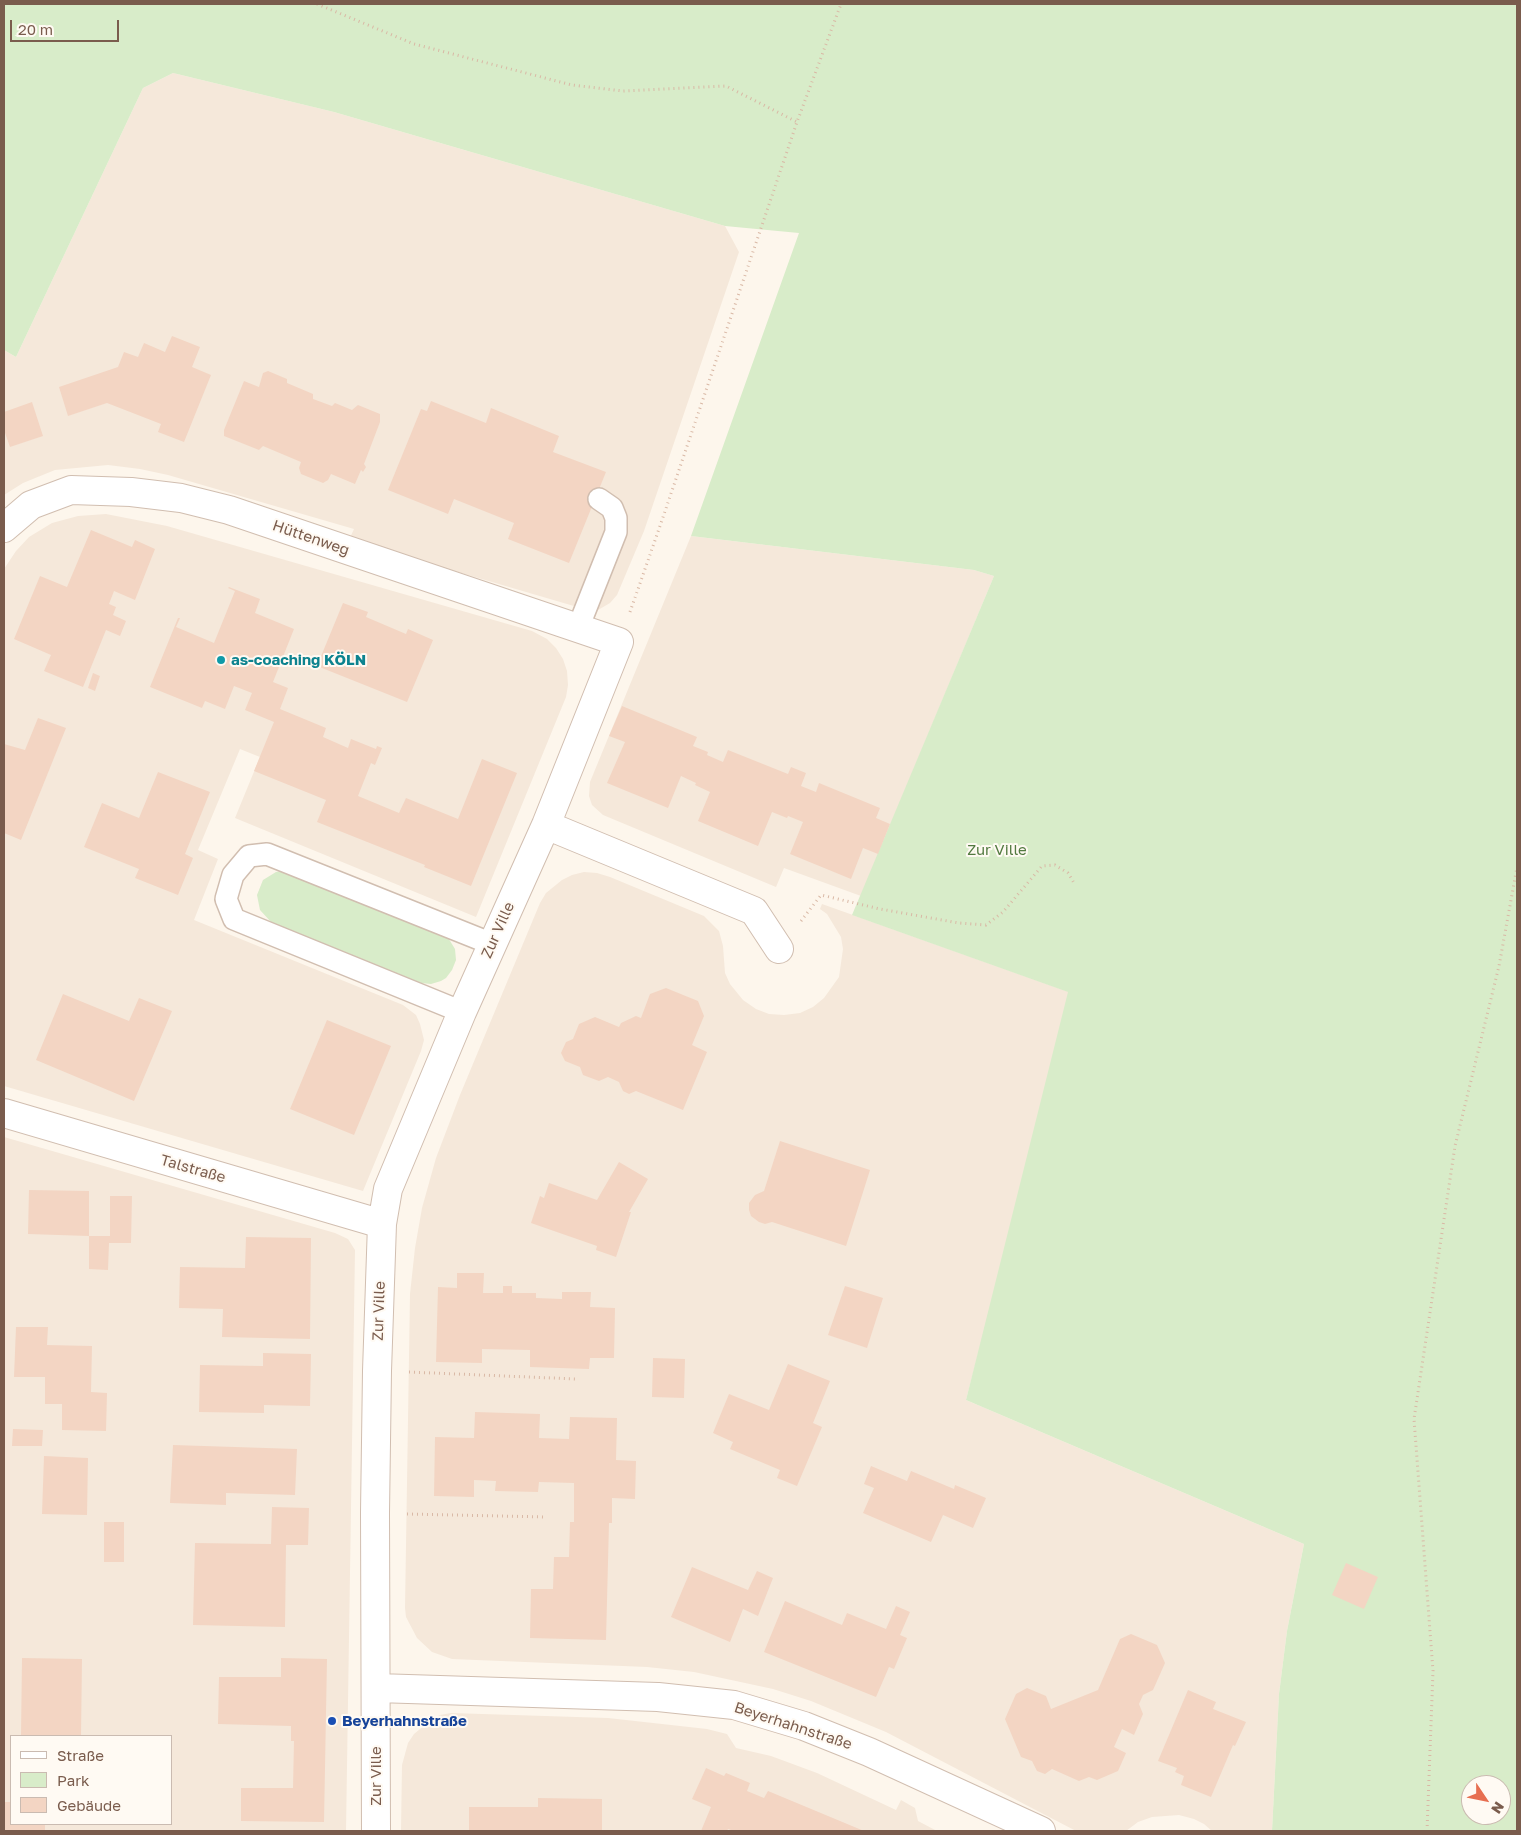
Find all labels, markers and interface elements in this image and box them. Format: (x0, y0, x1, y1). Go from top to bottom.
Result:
scale bar (12, 10, 121, 42)
text: 20 m (18, 20, 53, 38)
street label: Hüttenweg (270, 516, 352, 560)
place label: as-coaching KÖLN (231, 651, 366, 669)
marker: as-coaching KÖLN (215, 654, 227, 666)
park label: Zur Ville (967, 841, 1027, 859)
street label: Zur Ville (478, 899, 518, 961)
street label: Talstraße (158, 1151, 228, 1187)
street label: Zur Ville (369, 1281, 389, 1341)
street label: Beyerhahnstraße (732, 1698, 854, 1754)
place label: Beyerhahnstraße (342, 1712, 467, 1730)
marker: Beyerhahnstraße (326, 1715, 338, 1727)
legend (10, 1735, 172, 1825)
text: Straße (57, 1746, 104, 1764)
street label: Zur Ville (367, 1746, 385, 1806)
text: Park (57, 1771, 89, 1789)
north arrow (1461, 1775, 1511, 1825)
text: Gebäude (57, 1796, 121, 1814)
text: N (1488, 1799, 1508, 1817)

